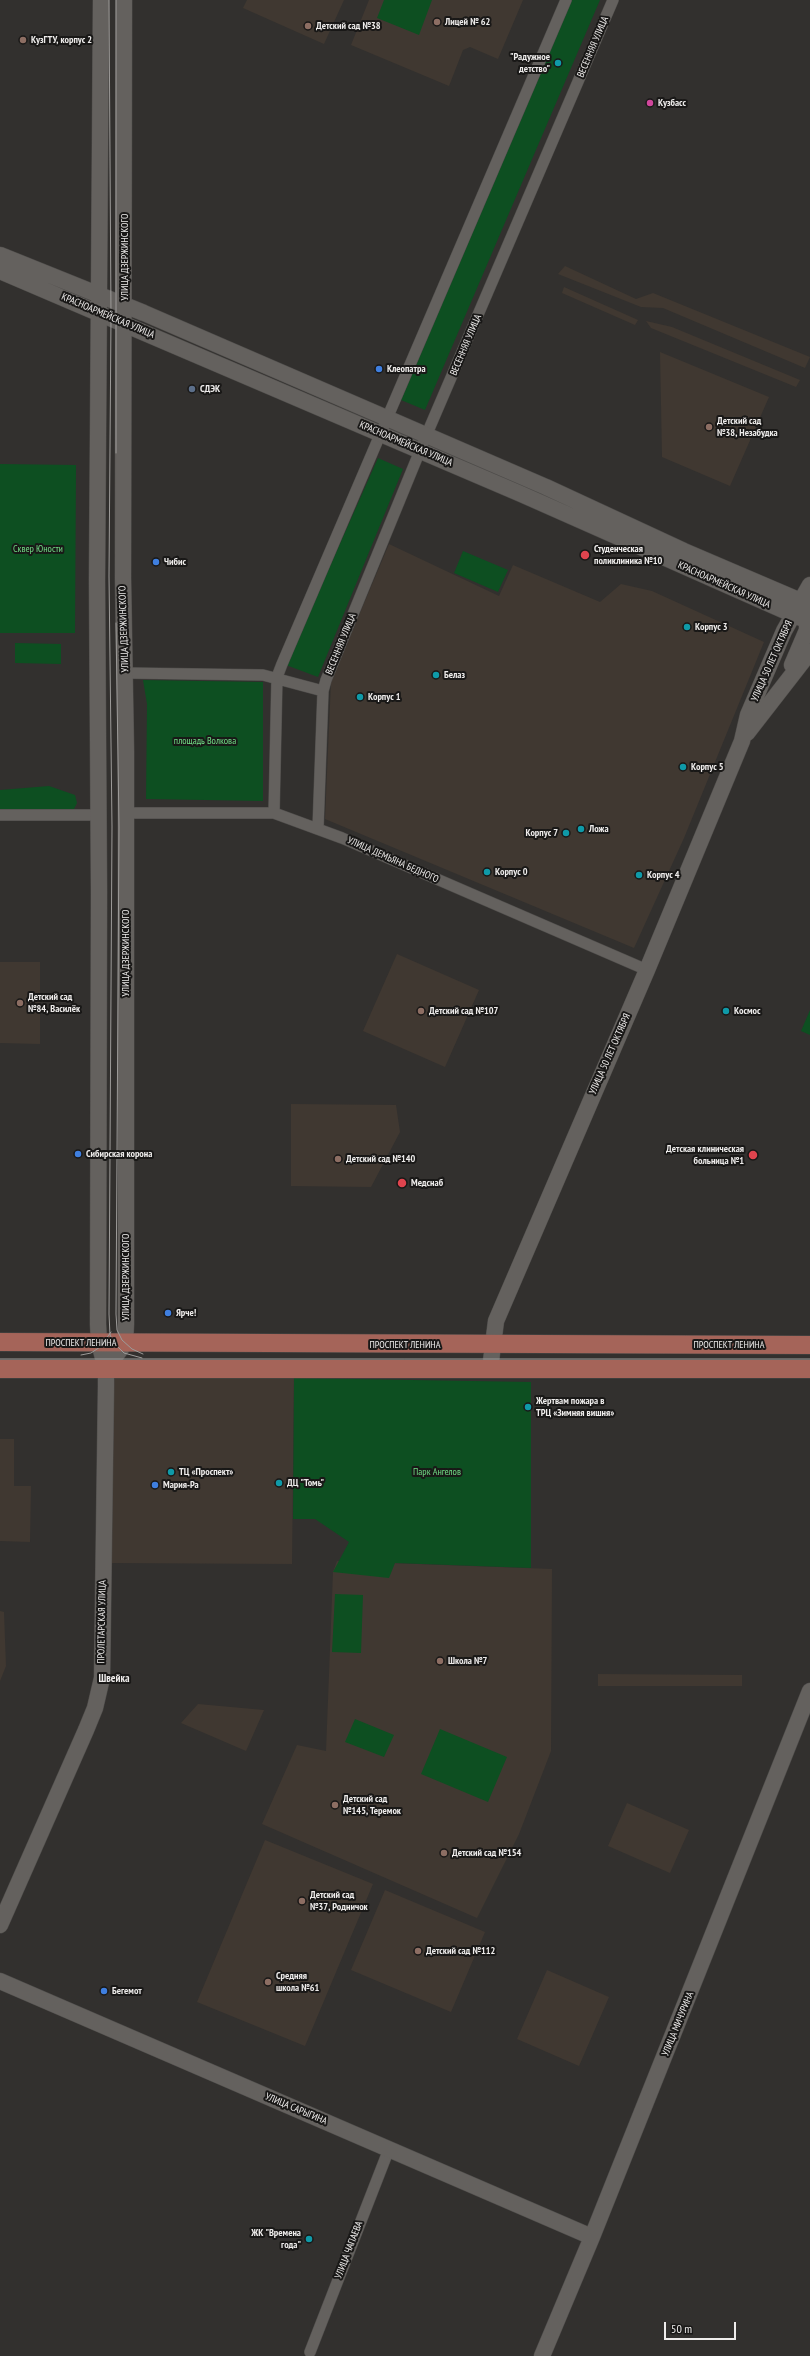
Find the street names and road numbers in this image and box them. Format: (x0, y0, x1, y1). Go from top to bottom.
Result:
street label: ВЕСЕННЯЯ УЛИЦА (575, 15, 611, 79)
street label: УЛИЦА ДЗЕРЖИНСКОГО (119, 214, 131, 300)
street label: КРАСНОАРМЕЙСКАЯ УЛИЦА (60, 291, 156, 341)
street label: ВЕСЕННЯЯ УЛИЦА (448, 313, 484, 377)
street label: КРАСНОАРМЕЙСКАЯ УЛИЦА (358, 419, 454, 469)
street label: КРАСНОАРМЕЙСКАЯ УЛИЦА (676, 559, 772, 611)
street label: УЛИЦА ДЗЕРЖИНСКОГО (116, 585, 132, 673)
street label: ВЕСЕННЯЯ УЛИЦА (323, 612, 359, 676)
street label: УЛИЦА 50 ЛЕТ ОКТЯБРЯ (749, 619, 795, 703)
street label: УЛИЦА ДЕМЬЯНА БЕДНОГО (346, 834, 440, 886)
street label: УЛИЦА ДЗЕРЖИНСКОГО (120, 910, 132, 996)
street label: УЛИЦА 50 ЛЕТ ОКТЯБРЯ (587, 1012, 633, 1096)
street label: УЛИЦА ДЗЕРЖИНСКОГО (120, 1234, 132, 1320)
street label: ПРОСПЕКТ ЛЕНИНА (46, 1337, 116, 1349)
street label: ПРОСПЕКТ ЛЕНИНА (370, 1339, 440, 1351)
street label: ПРОСПЕКТ ЛЕНИНА (694, 1339, 764, 1351)
street label: ПРОЛЕТАРСКАЯ УЛИЦА (95, 1580, 109, 1664)
street label: УЛИЦА МИЧУРИНА (660, 1990, 696, 2058)
street label: УЛИЦА САРЫГИНА (263, 2091, 329, 2127)
street label: УЛИЦА ЧАПАЕВА (333, 2220, 365, 2280)

